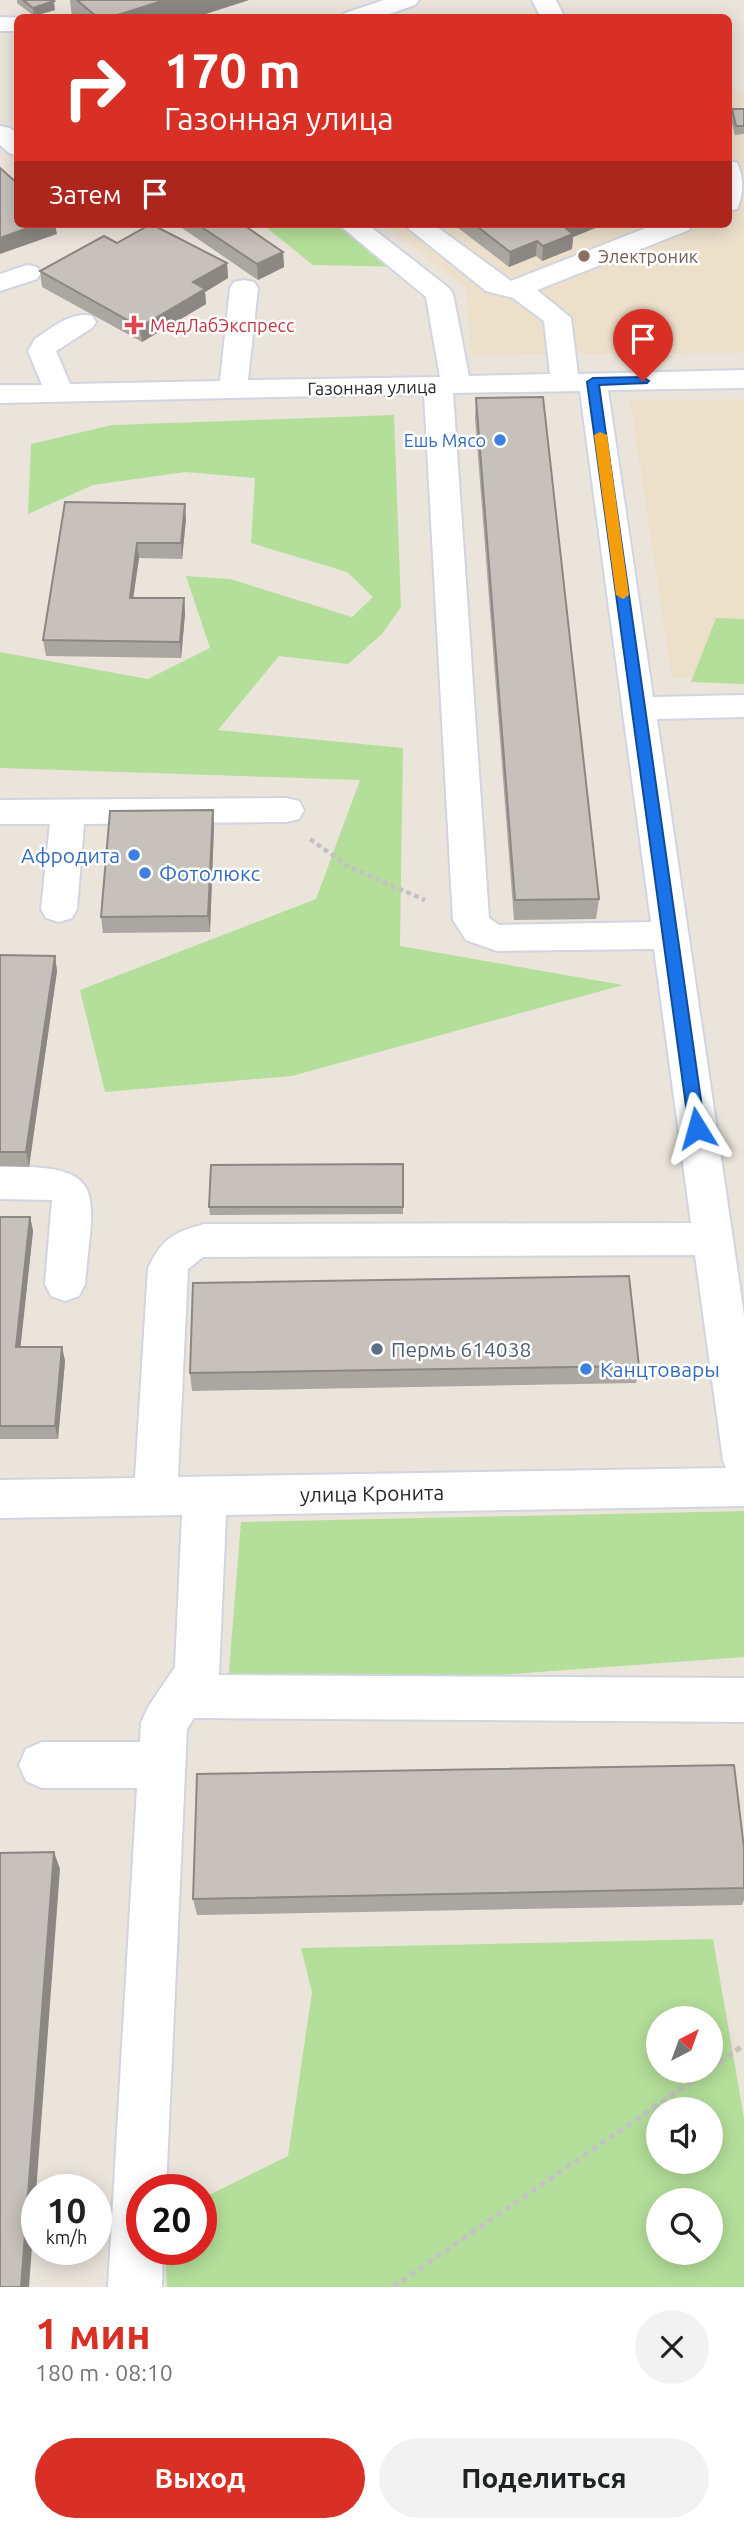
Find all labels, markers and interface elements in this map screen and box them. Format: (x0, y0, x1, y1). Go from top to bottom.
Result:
icon: right (49, 42, 140, 133)
text: 170 m (164, 42, 301, 97)
text: Газонная улица (164, 100, 394, 136)
icon: arrive (136, 175, 174, 213)
text: Затем (49, 180, 122, 209)
place label: Электроник (598, 246, 698, 266)
marker: Электроник (576, 248, 592, 264)
pin (613, 309, 673, 381)
marker: МедЛабЭкспресс (124, 315, 144, 335)
place label: МедЛабЭкспресс (150, 315, 294, 335)
icon: arrive (624, 320, 662, 358)
street label: Газонная улица (307, 376, 437, 398)
place label: Ешь Мясо (404, 430, 486, 450)
marker: Ешь Мясо (492, 432, 508, 448)
place label: Афродита (21, 843, 120, 867)
marker: Афродита (126, 847, 142, 863)
place label: Фотолюкс (159, 861, 260, 885)
marker: Фотолюкс (137, 865, 153, 881)
position arrow (660, 1091, 734, 1165)
place label: Пермь 614038 (391, 1337, 531, 1361)
marker: Пермь 614038 (369, 1341, 385, 1357)
place label: Канцтовары (600, 1357, 720, 1381)
marker: Канцтовары (578, 1361, 594, 1377)
street label: улица Кронита (300, 1480, 444, 1506)
north arrow (646, 2006, 723, 2082)
map controls (646, 2006, 723, 2265)
button: sound (646, 2097, 723, 2174)
speed limit sign: 20 (126, 2174, 217, 2265)
button: search (646, 2188, 723, 2265)
text: 10 (47, 2190, 86, 2230)
text: km/h (46, 2227, 87, 2247)
text: 1 мин (35, 2310, 151, 2357)
button: close (635, 2310, 709, 2384)
text: 180 m · 08:10 (35, 2360, 173, 2385)
button: Выход (35, 2438, 365, 2518)
button: Поделиться (379, 2438, 709, 2518)

